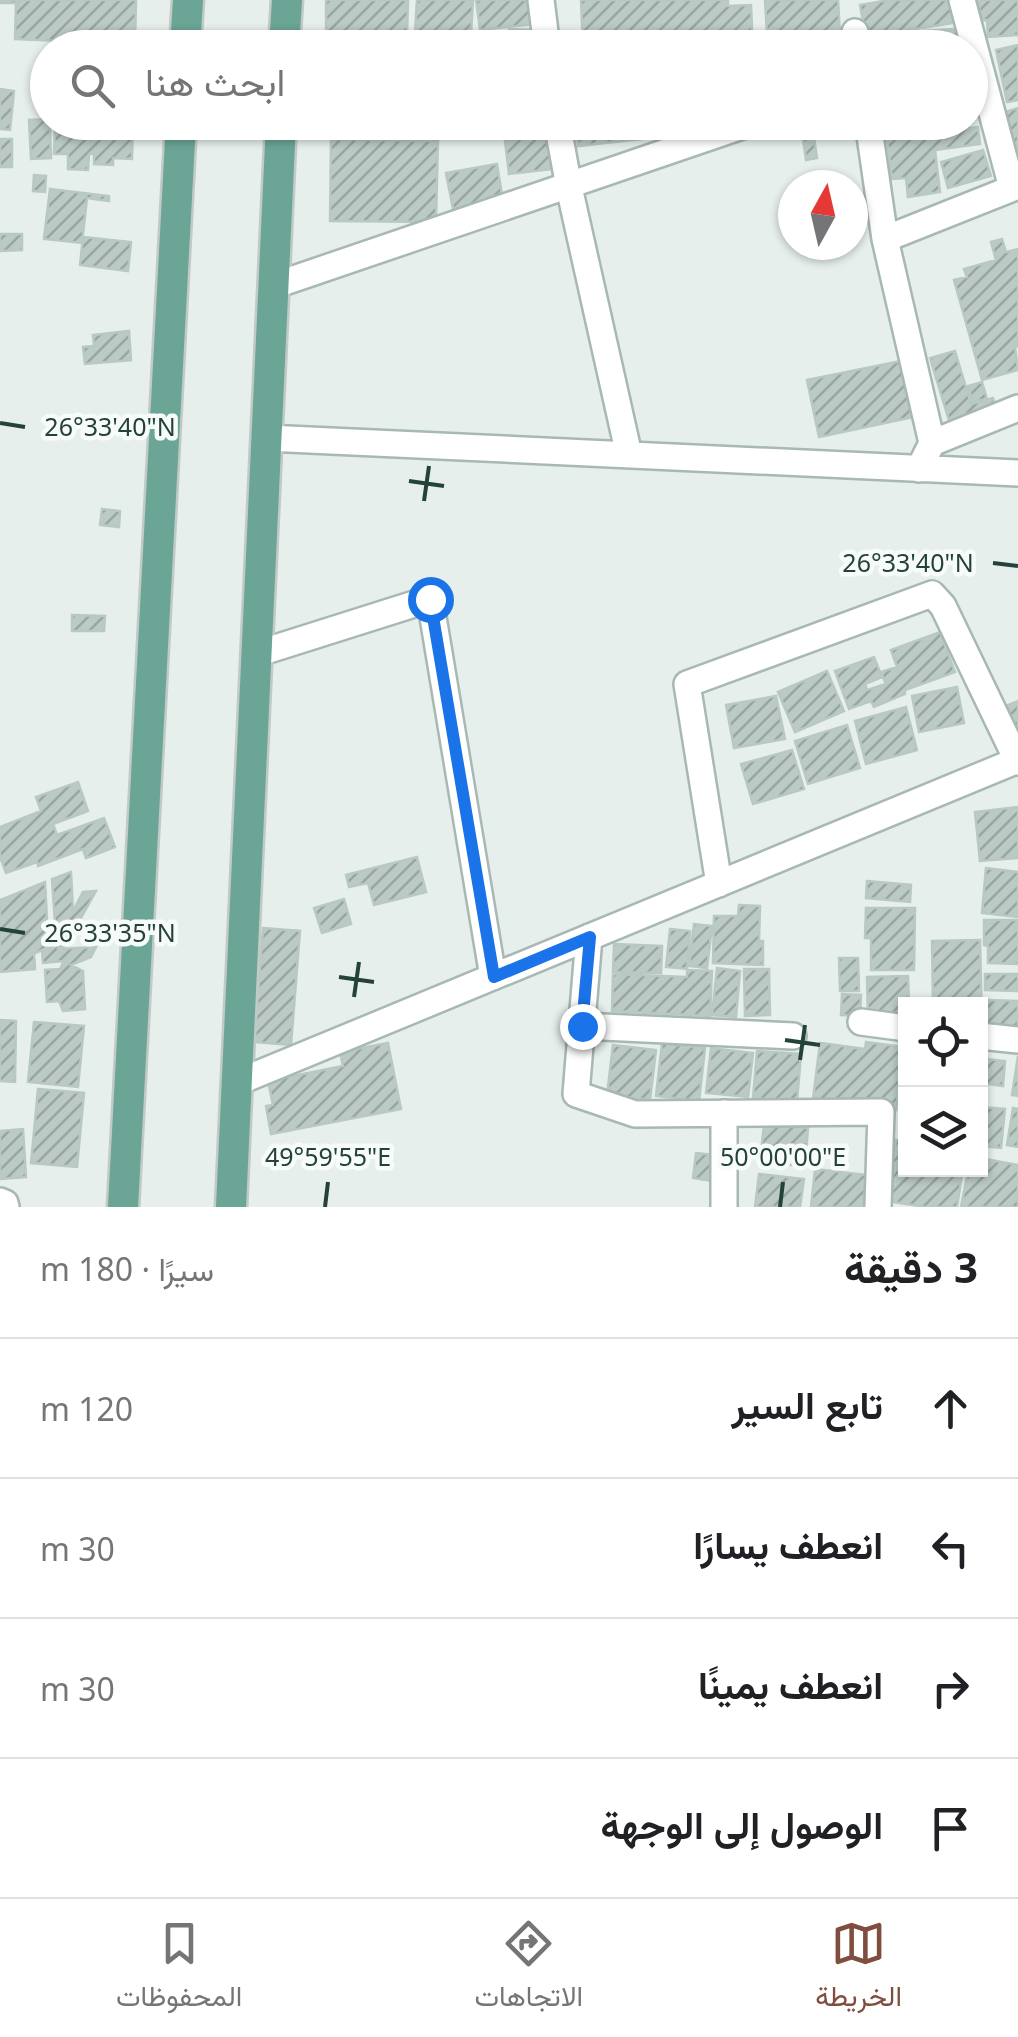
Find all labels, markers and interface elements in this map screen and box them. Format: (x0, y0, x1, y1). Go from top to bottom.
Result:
search box (30, 30, 988, 140)
text: ابحث هنا (145, 55, 285, 107)
icon: search (65, 58, 120, 113)
north arrow (778, 170, 868, 260)
text: 26°33'40"N (44, 409, 176, 443)
text: 26°33'40"N (842, 545, 974, 579)
route start (408, 577, 454, 623)
text: 26°33'35"N (44, 915, 176, 949)
map controls (898, 997, 988, 1177)
button: locate (898, 997, 988, 1087)
route end (560, 1004, 606, 1050)
button: layers (898, 1087, 988, 1177)
text: 49°59'55"E (265, 1139, 391, 1173)
text: 50°00'00"E (720, 1139, 846, 1173)
text: 3 دقيقة (844, 1238, 978, 1295)
text: سيرًا · 180 m (40, 1247, 214, 1290)
text: تابع السير (731, 1378, 883, 1430)
icon: ahead (923, 1381, 978, 1436)
text: 120 m (40, 1387, 133, 1430)
text: انعطف يسارًا (693, 1518, 883, 1570)
icon: left (923, 1521, 978, 1576)
text: 30 m (40, 1527, 115, 1570)
text: انعطف يمينًا (698, 1658, 883, 1710)
icon: right (923, 1661, 978, 1716)
text: 30 m (40, 1667, 115, 1710)
text: الوصول إلى الوجهة (601, 1798, 883, 1850)
icon: arrive (923, 1801, 978, 1856)
tab: المحفوظات (116, 1916, 242, 2021)
tab: الاتجاهات (474, 1916, 583, 2021)
tab: الخريطة (815, 1916, 902, 2021)

